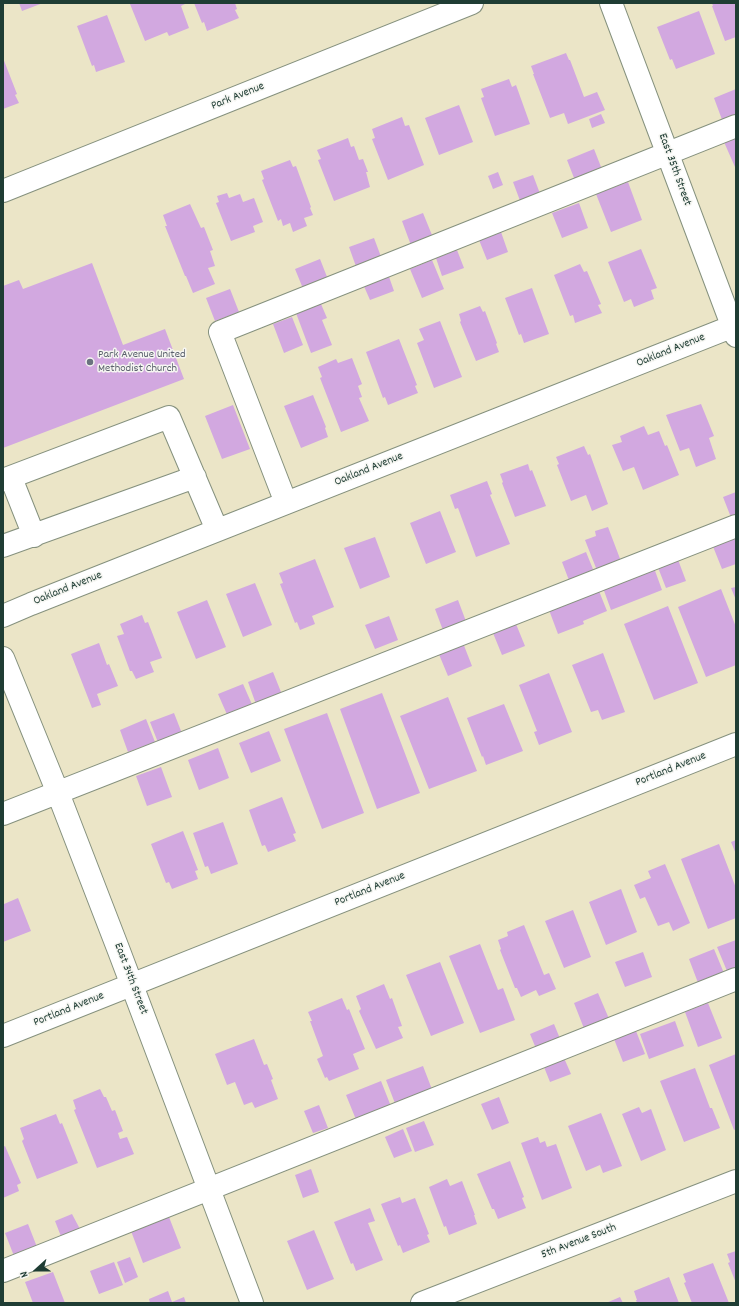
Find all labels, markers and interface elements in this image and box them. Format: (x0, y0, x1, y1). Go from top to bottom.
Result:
street label: Park Avenue (209, 80, 267, 114)
street label: East 35th Street (654, 132, 694, 208)
street label: Oakland Avenue (635, 331, 707, 371)
place label: Park Avenue United Methodist Church (98, 348, 186, 376)
marker: Park Avenue United Methodist Church (85, 357, 95, 367)
street label: Oakland Avenue (333, 450, 405, 490)
street label: Oakland Avenue (32, 569, 104, 609)
street label: Portland Avenue (634, 749, 708, 791)
street label: Portland Avenue (333, 869, 407, 911)
street label: East 34th Street (110, 941, 150, 1017)
street label: Portland Avenue (32, 989, 106, 1031)
street label: 5th Avenue South (539, 1221, 619, 1263)
north arrow (16, 1250, 56, 1290)
text: N (16, 1269, 33, 1280)

